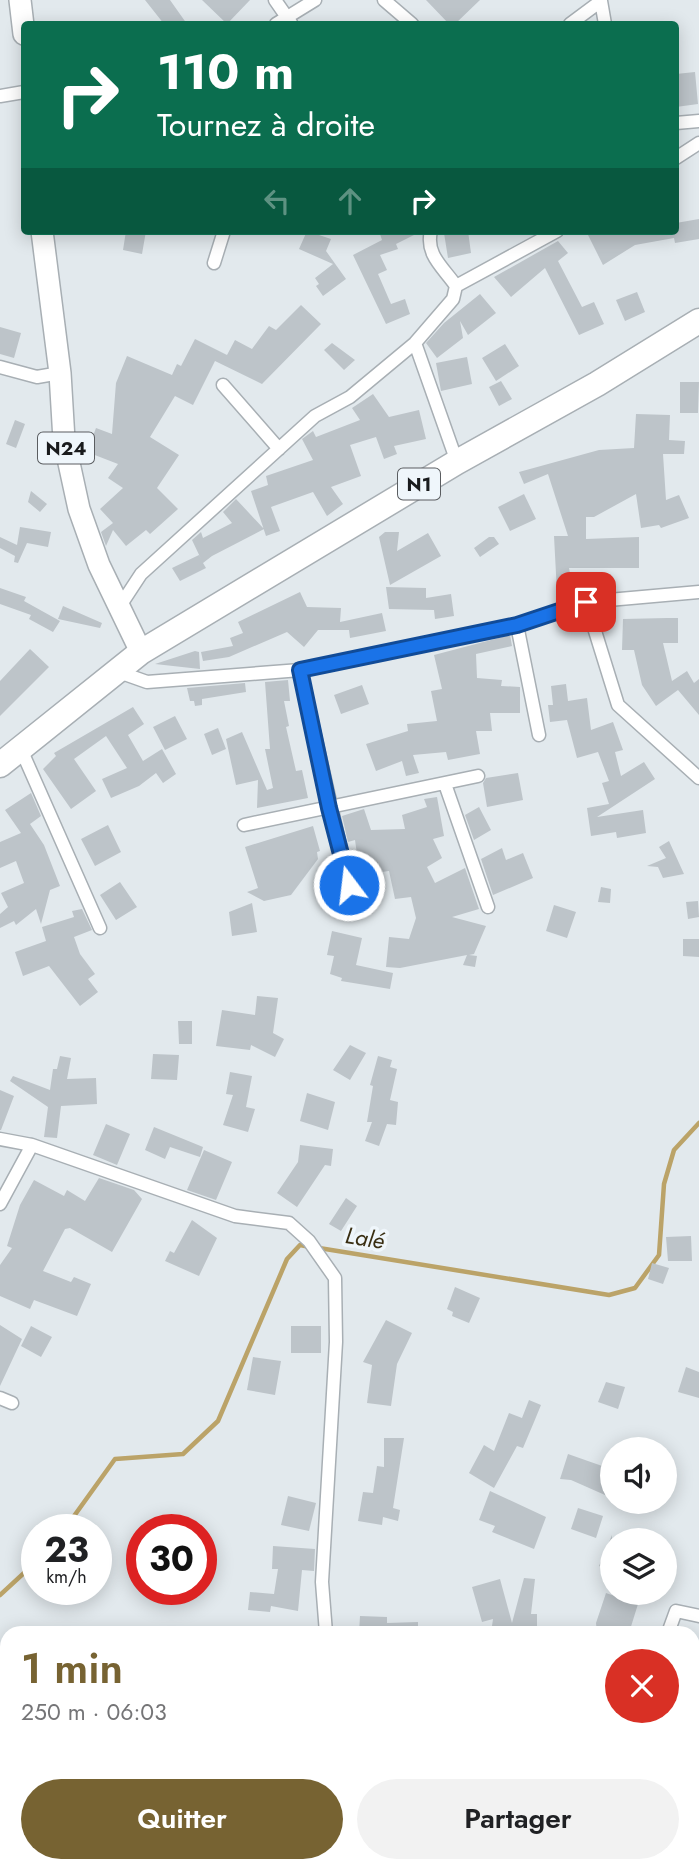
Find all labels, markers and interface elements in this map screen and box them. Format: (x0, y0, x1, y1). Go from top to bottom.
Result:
text: 110 m (157, 37, 294, 107)
icon: right (42, 49, 133, 140)
text: Tournez à droite (157, 102, 375, 148)
icon: left (258, 182, 296, 220)
icon: ahead (331, 182, 369, 220)
icon: right (404, 182, 442, 220)
road number: N24 (38, 432, 94, 463)
road number: N1 (398, 468, 440, 499)
pin (556, 572, 616, 632)
icon: arrive (567, 583, 605, 621)
position arrow (312, 848, 386, 922)
water label: Lalé (343, 1218, 388, 1258)
map controls (600, 1437, 677, 1605)
button: sound (600, 1437, 677, 1514)
speed limit sign: 30 (126, 1514, 217, 1605)
text: 23 (44, 1525, 89, 1575)
button: layers (600, 1528, 677, 1605)
text: km/h (46, 1564, 87, 1590)
text: 1 min (21, 1638, 123, 1699)
button: close (605, 1649, 679, 1723)
text: 250 m · 06:03 (21, 1695, 167, 1729)
button: Quitter (21, 1779, 343, 1859)
button: Partager (357, 1779, 679, 1859)

